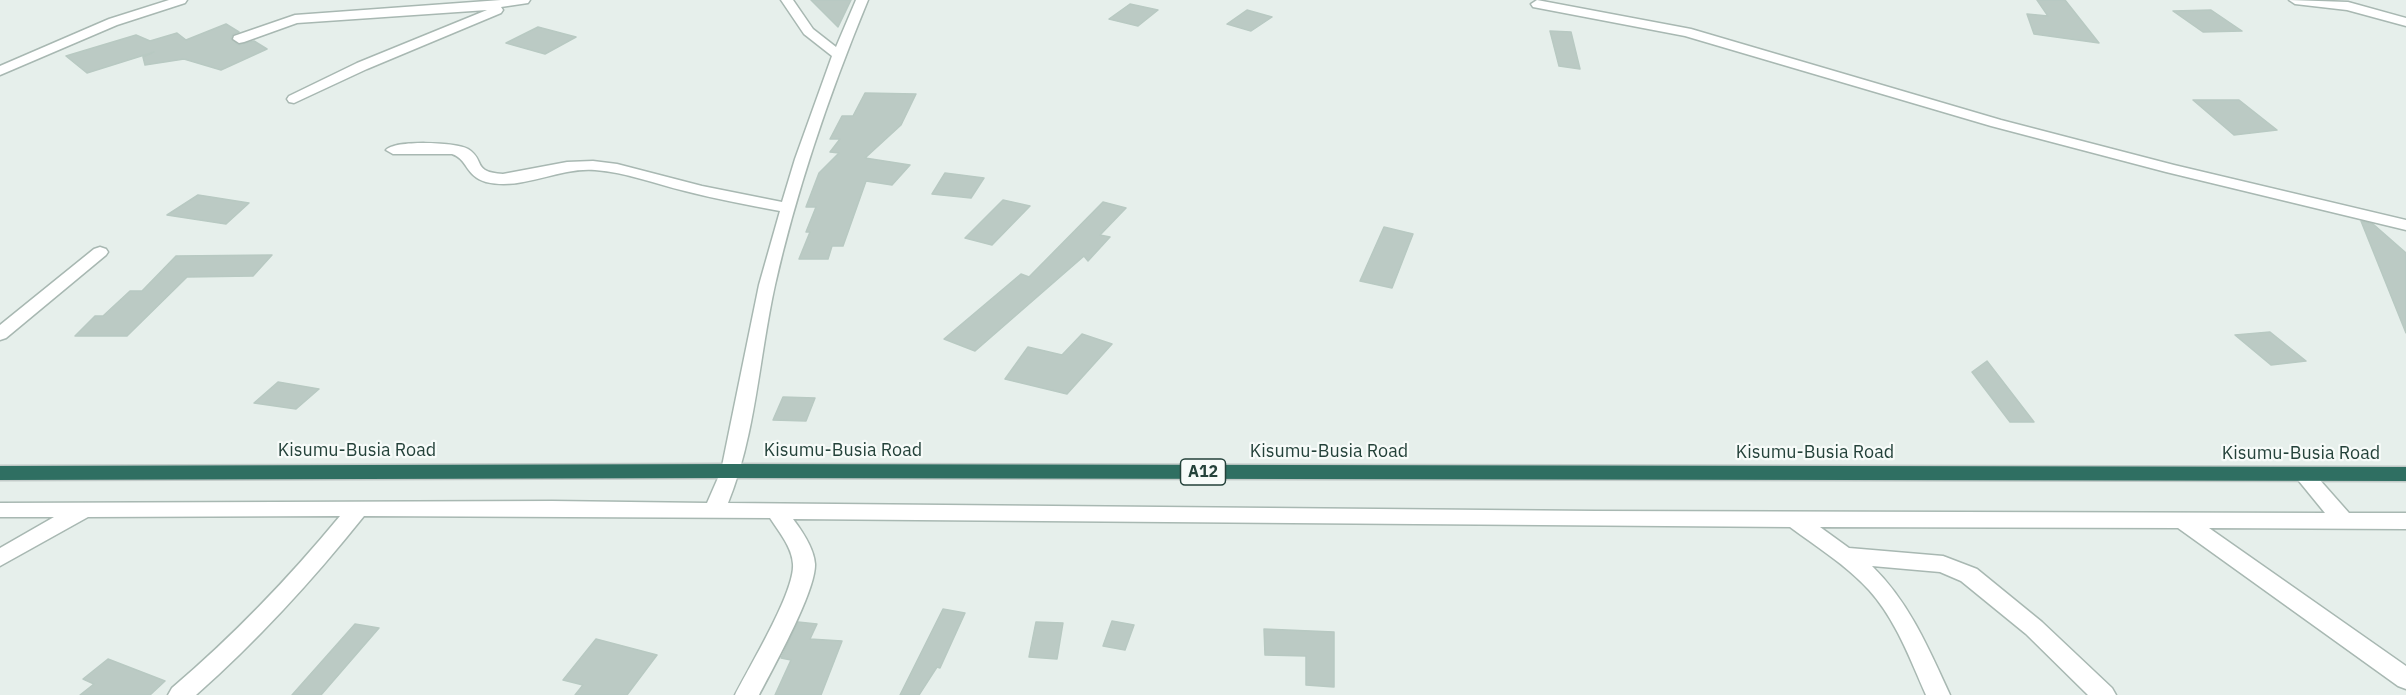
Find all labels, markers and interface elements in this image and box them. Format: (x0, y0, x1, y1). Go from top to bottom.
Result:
street label: Kisumu-Busia Road (278, 440, 436, 462)
street label: Kisumu-Busia Road (764, 440, 922, 462)
street label: Kisumu-Busia Road (1250, 441, 1408, 463)
street label: Kisumu-Busia Road (1736, 442, 1894, 464)
street label: Kisumu-Busia Road (2222, 443, 2380, 465)
road number: A12 (1180, 459, 1226, 485)

